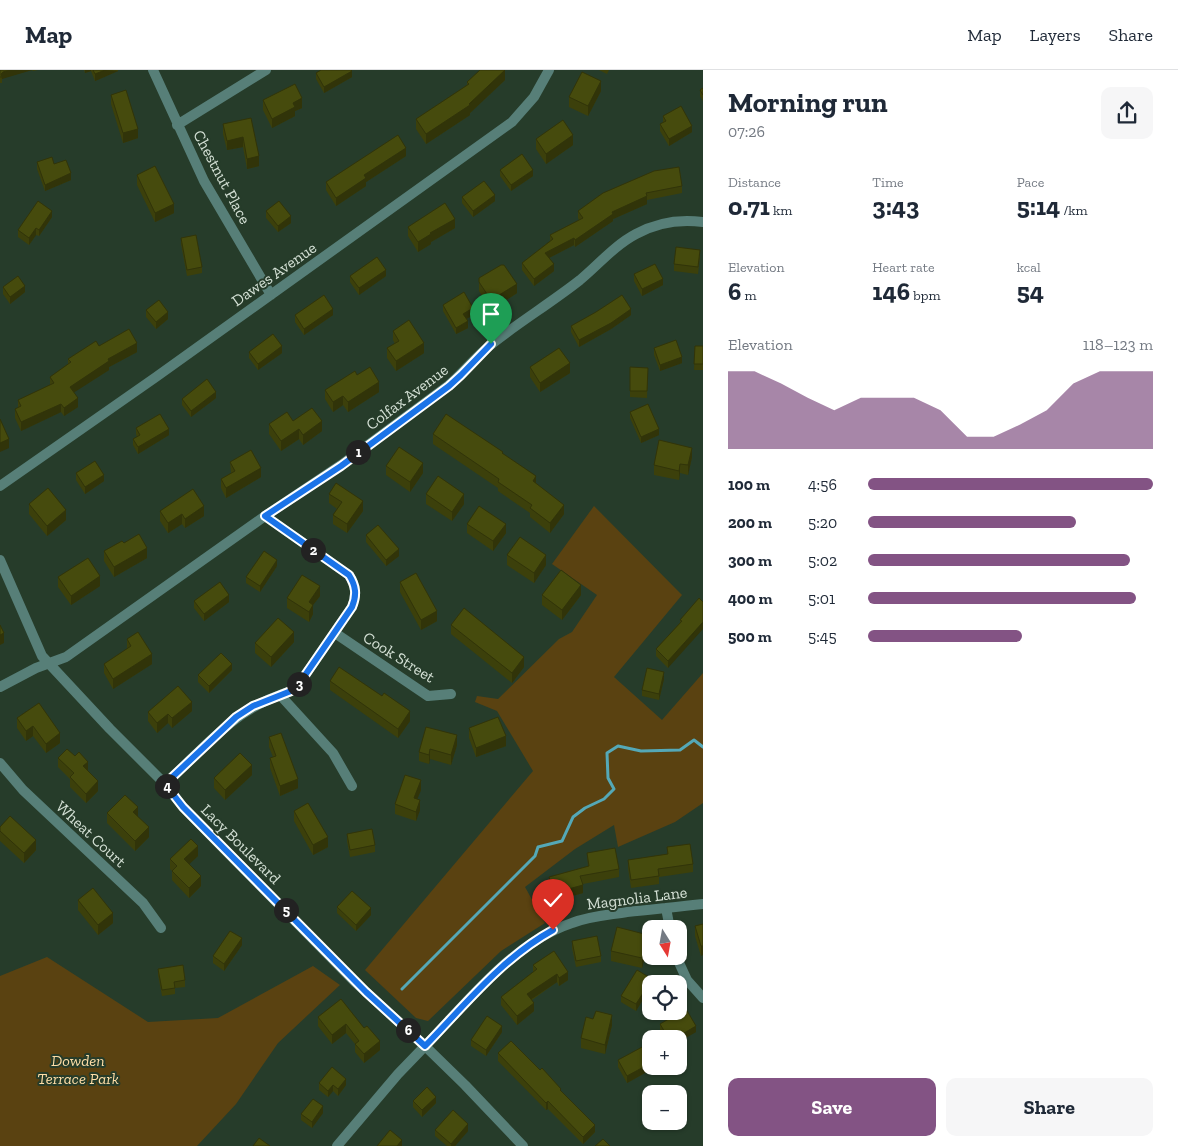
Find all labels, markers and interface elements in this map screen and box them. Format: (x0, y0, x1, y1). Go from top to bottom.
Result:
text: Map (25, 20, 72, 49)
text: Map (967, 24, 1002, 46)
text: Layers (1030, 24, 1081, 46)
text: Share (1109, 24, 1153, 46)
text: Morning run (728, 86, 888, 119)
button: share (1101, 87, 1153, 139)
text: 07:26 (728, 122, 765, 141)
street label: Chestnut Place (189, 127, 255, 227)
text: Distance (728, 174, 781, 191)
text: Time (872, 174, 904, 191)
text: Pace (1017, 174, 1044, 191)
text: 0.71 (728, 191, 770, 221)
text: 3:43 (872, 191, 919, 221)
text: 5:14 (1017, 191, 1060, 221)
text: km (770, 202, 792, 219)
text: /km (1060, 202, 1088, 219)
street label: Dawes Avenue (228, 238, 320, 310)
text: Elevation (728, 259, 785, 276)
text: Heart rate (872, 259, 935, 276)
text: kcal (1017, 259, 1041, 276)
text: 6 (728, 276, 741, 306)
text: 146 (872, 276, 910, 306)
text: 54 (1017, 276, 1044, 306)
text: m (741, 287, 757, 304)
text: bpm (910, 287, 941, 304)
pin (470, 293, 512, 344)
icon: arrive (477, 300, 505, 328)
text: Elevation (728, 335, 793, 354)
text: 118–123 m (1083, 335, 1153, 354)
street label: Colfax Avenue (362, 360, 452, 434)
pin: 1 (346, 440, 370, 464)
text: 1 (356, 444, 361, 461)
text: 100 m (728, 475, 770, 494)
text: 4:56 (808, 475, 837, 494)
text: 200 m (728, 513, 772, 532)
text: 5:20 (808, 513, 837, 532)
pin: 2 (300, 538, 326, 562)
text: 2 (310, 542, 317, 559)
text: 300 m (728, 551, 772, 570)
text: 5:02 (808, 551, 837, 570)
text: 400 m (728, 589, 773, 608)
text: 5:01 (808, 589, 835, 608)
text: 500 m (728, 627, 772, 646)
text: 5:45 (808, 627, 837, 646)
street label: Cook Street (360, 628, 438, 687)
pin: 3 (286, 672, 312, 696)
text: 3 (296, 676, 303, 693)
pin: 4 (154, 774, 180, 798)
text: 4 (164, 778, 171, 795)
street label: Wheat Court (52, 797, 130, 871)
street label: Lacy Boulevard (197, 800, 285, 888)
pin (532, 879, 574, 930)
street label: Magnolia Lane (586, 882, 688, 914)
icon: check (539, 886, 567, 914)
pin: 5 (274, 898, 298, 922)
text: 5 (283, 902, 290, 919)
north arrow (642, 920, 688, 965)
map controls (642, 920, 687, 1130)
button: locate (642, 975, 687, 1020)
pin: 6 (396, 1018, 420, 1042)
text: 6 (405, 1022, 412, 1039)
button: + (642, 1030, 687, 1075)
park label: Dowden Terrace Park (37, 1051, 119, 1088)
button: Save (728, 1078, 936, 1136)
button: Share (946, 1078, 1153, 1136)
button: − (642, 1085, 687, 1130)

